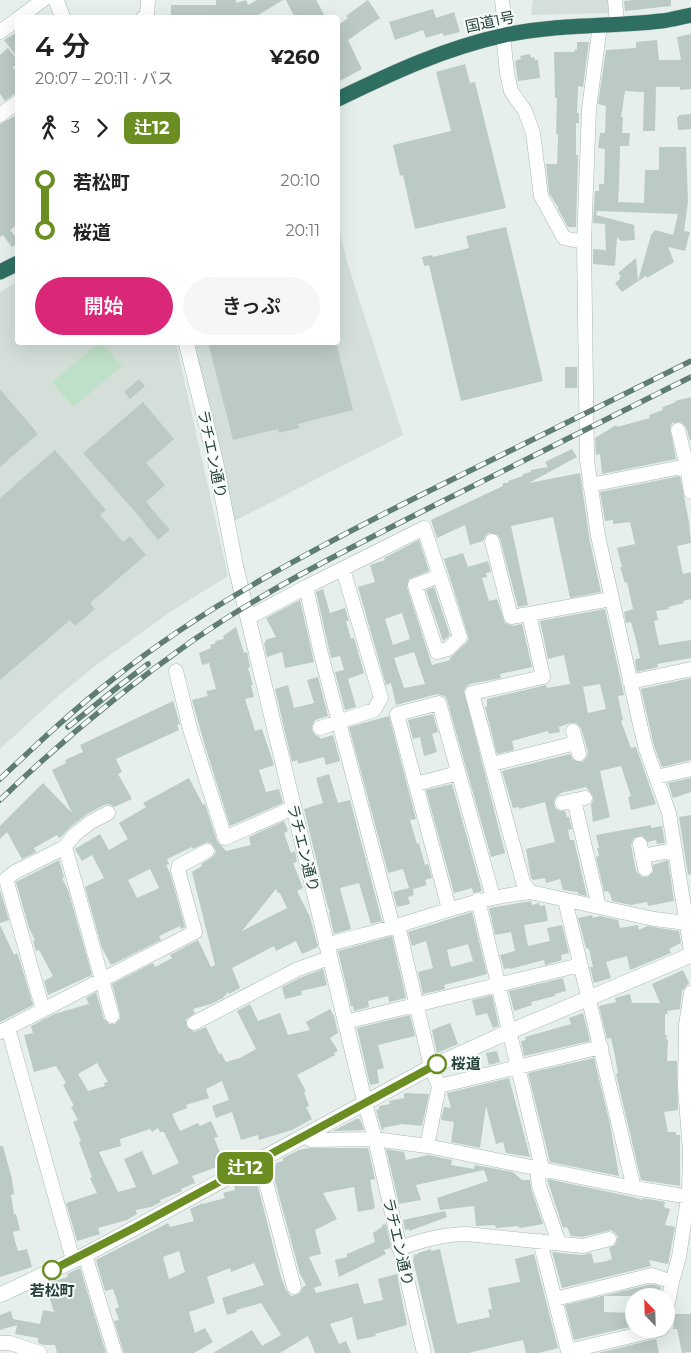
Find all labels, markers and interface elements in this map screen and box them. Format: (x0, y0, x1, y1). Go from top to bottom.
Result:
street label: 国道1号 (463, 7, 517, 36)
text: 4 分 (35, 29, 90, 63)
text: ¥260 (270, 46, 320, 69)
text: 20:07 – 20:11 · バス (35, 69, 173, 88)
icon: walk (35, 114, 63, 142)
icon: forward (88, 114, 116, 142)
text: 辻12 (134, 117, 170, 139)
text: 3 (71, 118, 80, 137)
text: 若松町 (73, 171, 130, 194)
text: 20:10 (281, 171, 320, 190)
text: 桜道 (73, 221, 111, 244)
text: 20:11 (285, 221, 320, 240)
button: 開始 (35, 277, 173, 335)
button: きっぷ (183, 277, 320, 335)
street label: ラチエン通り (194, 408, 231, 500)
street label: ラチエン通り (283, 802, 324, 894)
marker: 桜道 (427, 1054, 447, 1074)
place label: 桜道 (451, 1054, 481, 1073)
line badge: 辻12 (216, 1152, 274, 1184)
text: 辻12 (227, 1157, 263, 1179)
street label: ラチエン通り (379, 1196, 418, 1288)
marker: 若松町 (42, 1260, 62, 1280)
place label: 若松町 (29, 1281, 75, 1300)
north arrow (625, 1288, 675, 1338)
map controls (625, 1288, 675, 1338)

